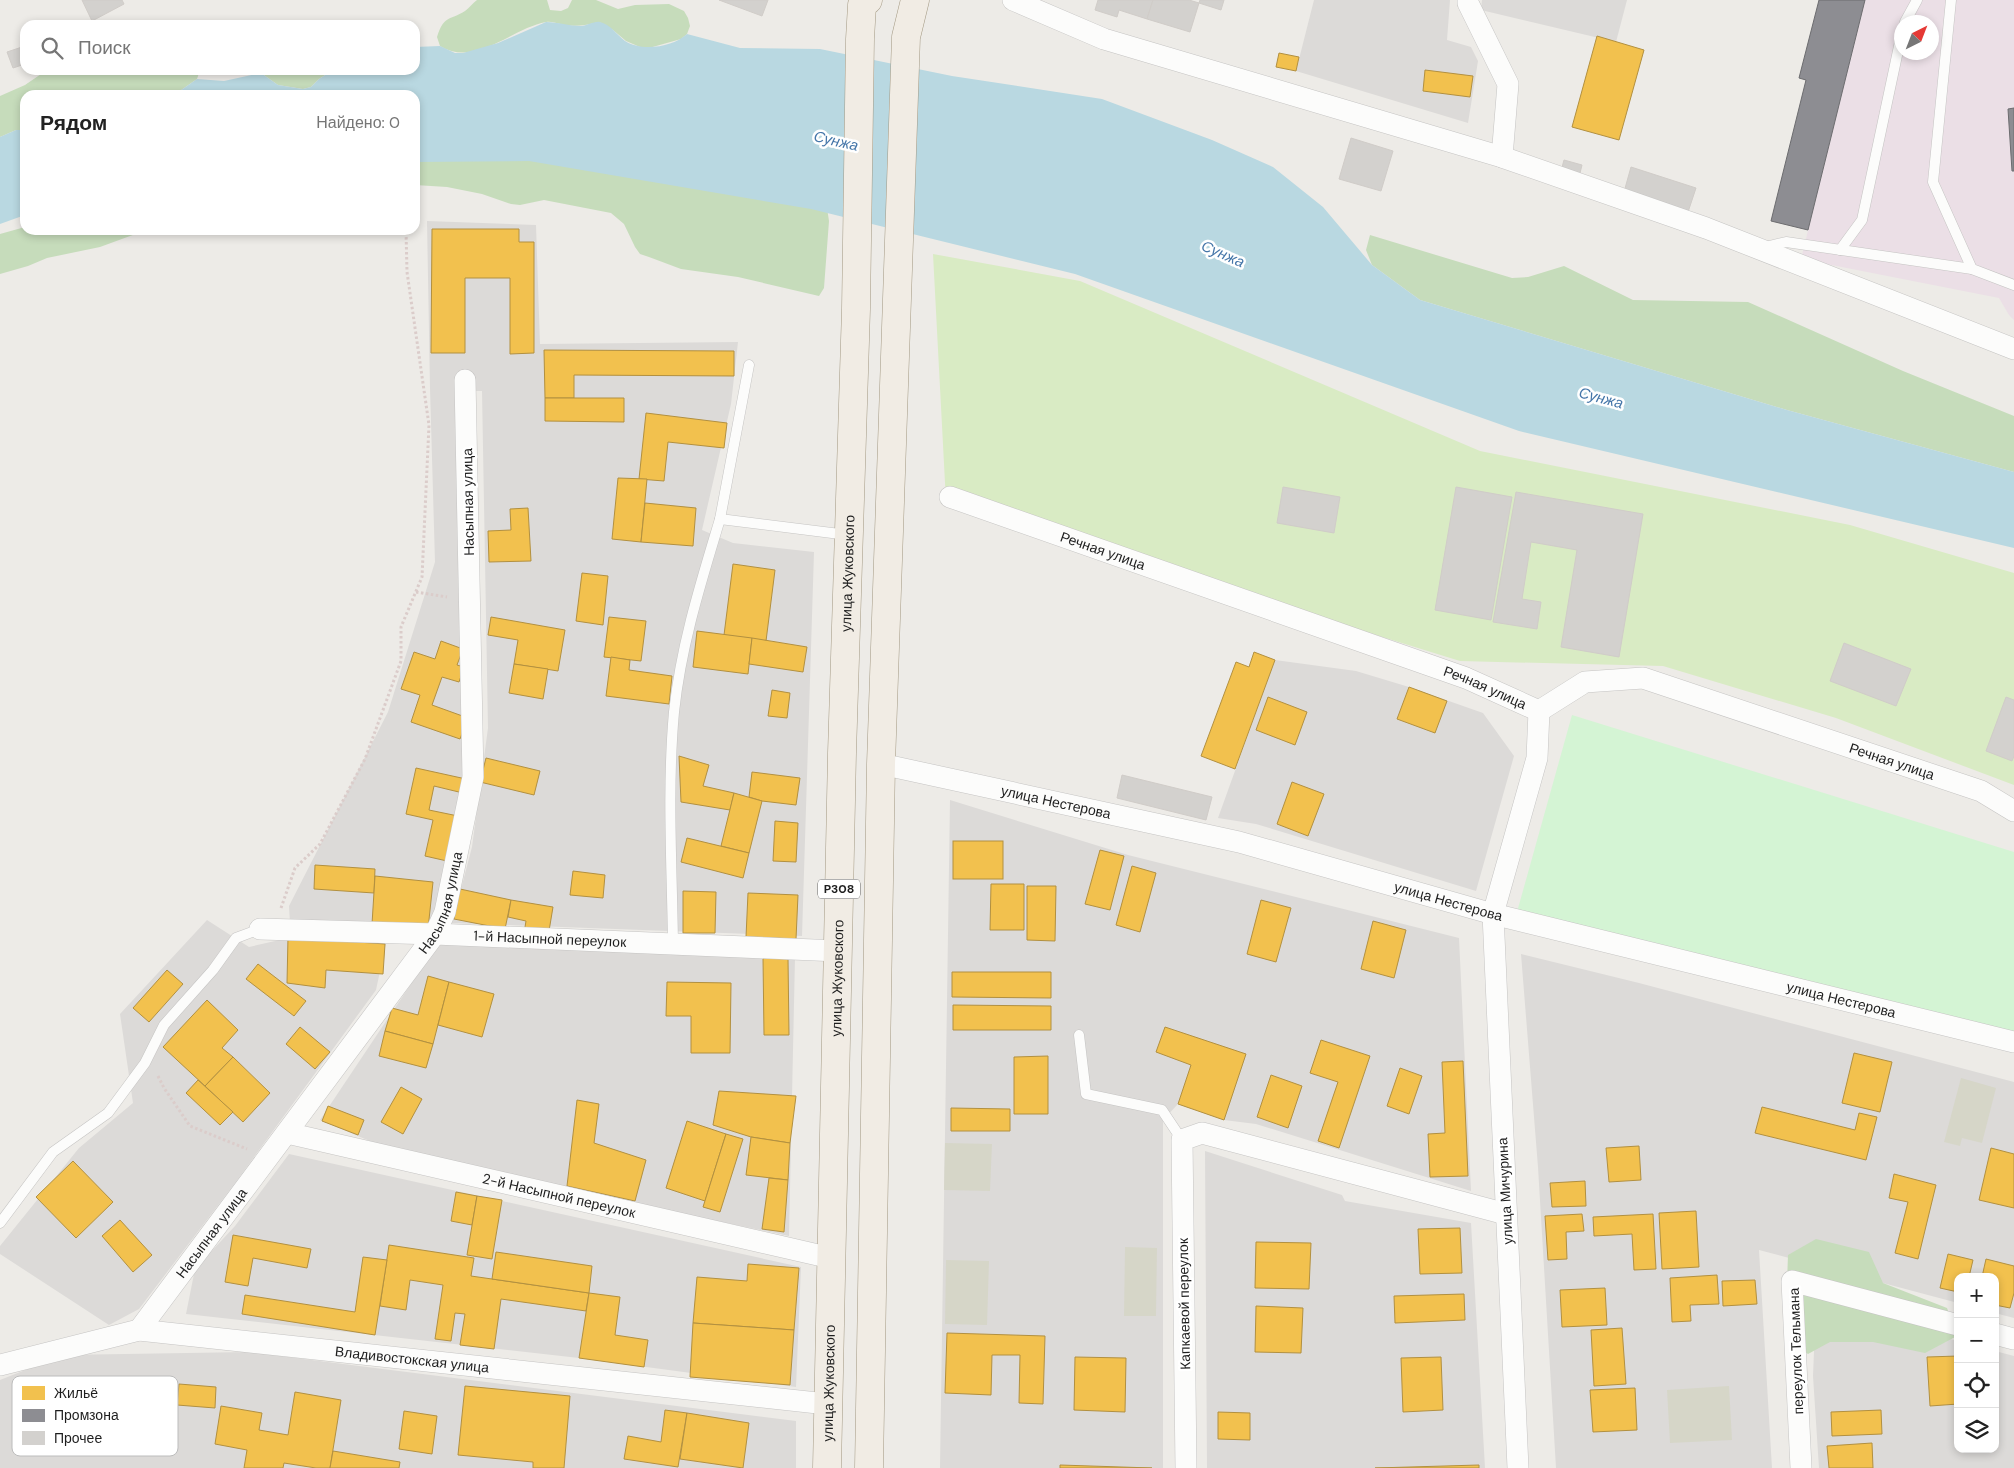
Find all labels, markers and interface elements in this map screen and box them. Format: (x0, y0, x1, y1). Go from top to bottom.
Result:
north arrow (1894, 15, 1939, 60)
search box (20, 20, 420, 75)
icon: search (38, 34, 66, 62)
text: Поиск (78, 35, 131, 60)
text: Рядом (40, 109, 107, 137)
text: Найдено: 0 (316, 112, 400, 133)
water label: Сунжа (812, 126, 860, 156)
water label: Сунжа (1198, 236, 1248, 272)
water label: Сунжа (1577, 383, 1625, 413)
street label: Насыпная улица (458, 448, 478, 556)
street label: улица Жуковского (837, 514, 859, 632)
street label: Речная улица (1058, 527, 1148, 574)
street label: Речная улица (1441, 662, 1530, 713)
street label: Речная улица (1847, 739, 1937, 784)
street label: улица Нестерова (999, 781, 1113, 823)
street label: Насыпная улица (414, 850, 466, 957)
street label: улица Нестерова (1392, 877, 1505, 925)
road number: P308 (818, 880, 860, 899)
street label: улица Жуковского (827, 919, 848, 1037)
street label: 1-й Насыпной переулок (473, 927, 627, 951)
street label: улица Нестерова (1785, 977, 1898, 1022)
street label: улица Мичурина (1493, 1137, 1517, 1245)
street label: 2-й Насыпной переулок (481, 1169, 638, 1222)
street label: Насыпная улица (172, 1184, 251, 1282)
street label: Капкаевой переулок (1174, 1237, 1194, 1370)
map controls (1954, 1273, 1999, 1453)
button: + (1954, 1273, 1999, 1318)
street label: переулок Тельмана (1785, 1287, 1807, 1415)
button: − (1954, 1318, 1999, 1363)
street label: улица Жуковского (819, 1324, 839, 1442)
street label: Владивостокская улица (334, 1342, 490, 1377)
button: locate (1954, 1363, 1999, 1408)
legend (12, 1376, 178, 1456)
text: Жильё (54, 1384, 98, 1402)
text: Промзона (54, 1406, 119, 1424)
button: layers (1954, 1408, 1999, 1453)
text: Прочее (54, 1429, 102, 1447)

